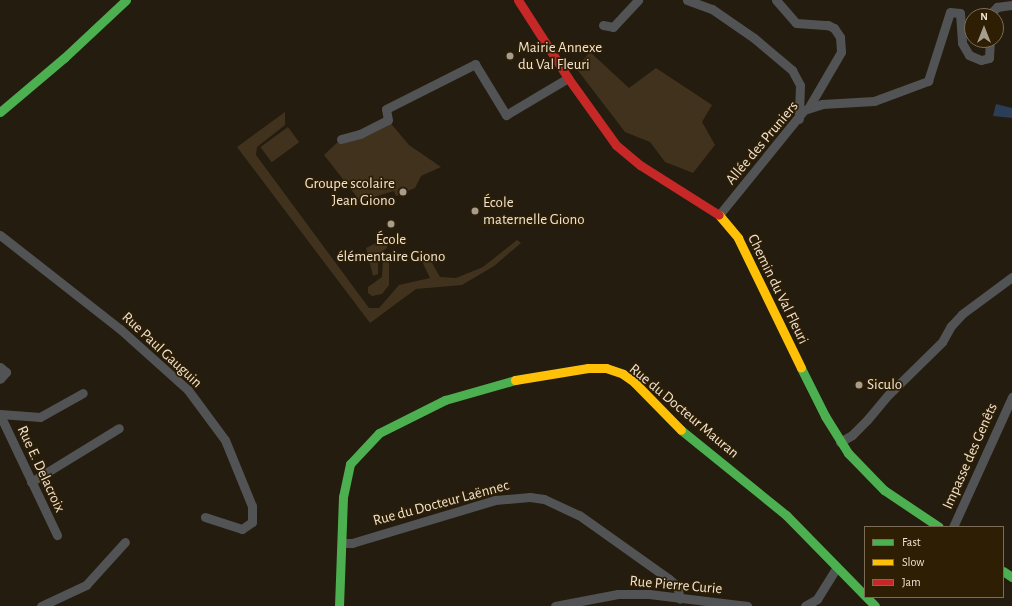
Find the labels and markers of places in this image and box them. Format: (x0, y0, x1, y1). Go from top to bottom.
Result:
place label: Mairie Annexe du Val Fleuri (518, 38, 602, 73)
marker: Mairie Annexe du Val Fleuri (505, 51, 515, 61)
place label: Groupe scolaire Jean Giono (305, 174, 395, 209)
marker: Groupe scolaire Jean Giono (398, 187, 408, 197)
place label: École maternelle Giono (483, 193, 585, 228)
marker: École maternelle Giono (470, 206, 480, 216)
marker: École élémentaire Giono (386, 219, 396, 229)
place label: École élémentaire Giono (337, 230, 445, 265)
place label: Siculo (867, 376, 902, 394)
marker: Siculo (854, 380, 864, 390)

